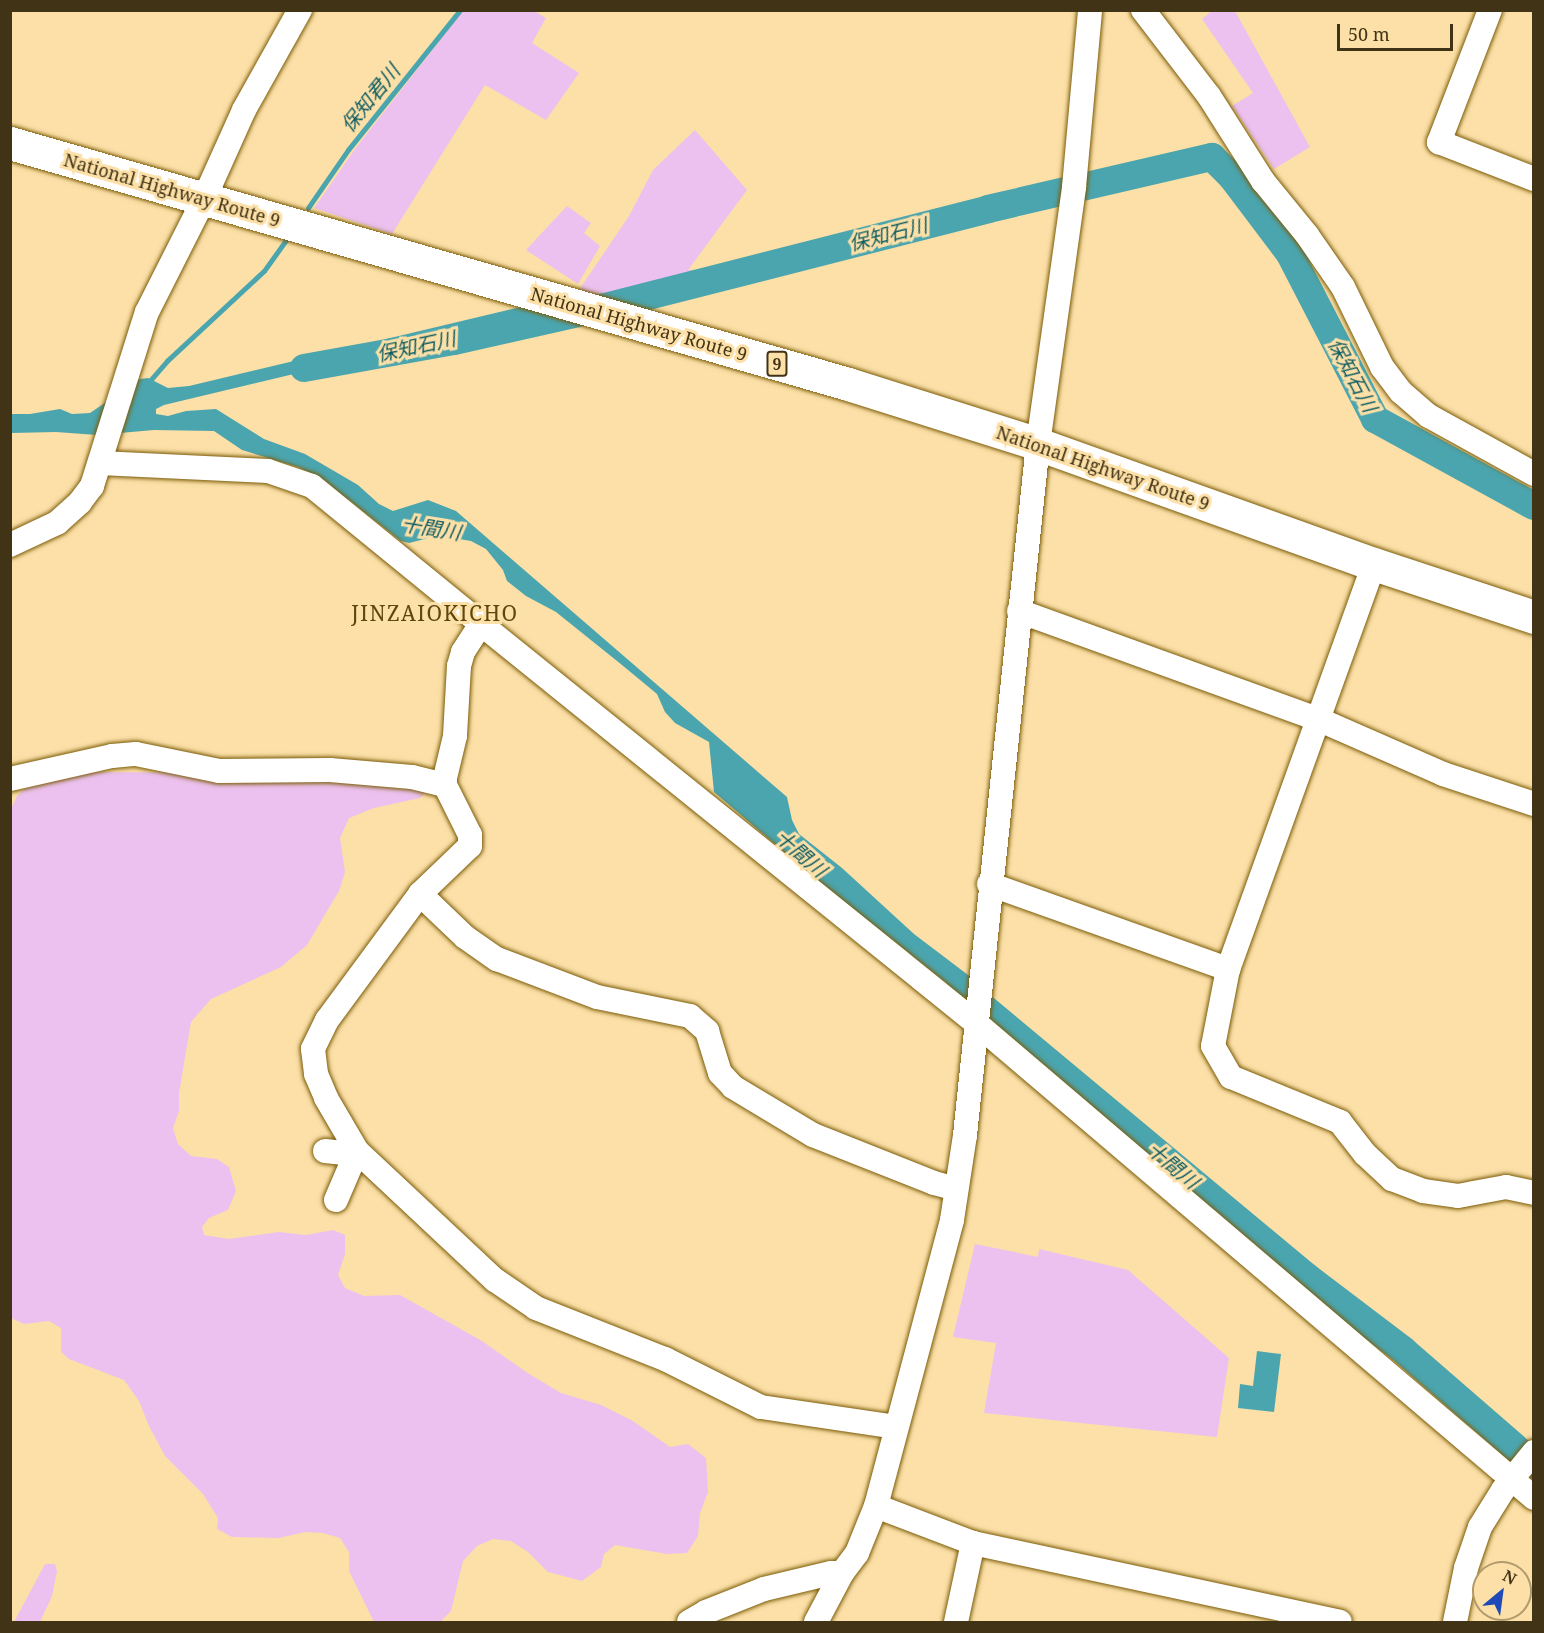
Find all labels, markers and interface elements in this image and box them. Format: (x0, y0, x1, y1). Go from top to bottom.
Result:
scale bar (1340, 12, 1456, 50)
text: 50 m (1348, 22, 1390, 46)
water label: 保知君川 (336, 59, 404, 137)
street label: National Highway Route 9 (61, 149, 283, 231)
water label: 保知石川 (846, 213, 930, 255)
street label: National Highway Route 9 (528, 283, 750, 365)
water label: 保知石川 (374, 326, 458, 366)
water label: 保知石川 (1324, 334, 1382, 416)
road number: 9 (765, 351, 789, 377)
street label: National Highway Route 9 (994, 421, 1212, 515)
water label: 十間川 (399, 511, 463, 545)
district label: JINZAIOKICHO (351, 600, 519, 626)
water label: 十間川 (770, 824, 832, 882)
water label: 十間川 (1142, 1137, 1204, 1193)
north arrow (1472, 1561, 1532, 1621)
text: N (1499, 1564, 1521, 1590)

